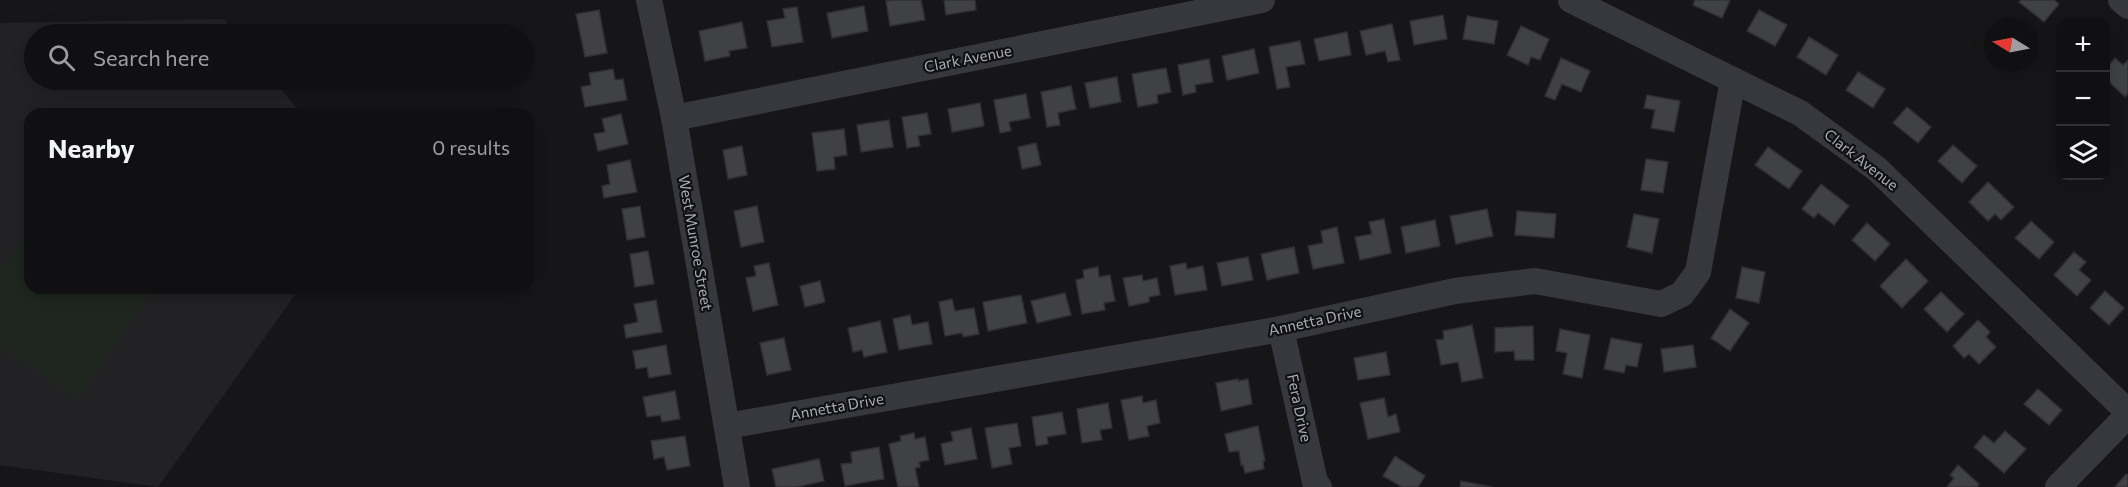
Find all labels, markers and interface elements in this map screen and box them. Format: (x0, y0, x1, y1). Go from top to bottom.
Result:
north arrow (1984, 18, 2038, 72)
map controls (2056, 18, 2110, 180)
button: + (2056, 18, 2110, 72)
search box (24, 24, 534, 90)
icon: search (45, 41, 78, 74)
street label: Clark Avenue (922, 41, 1013, 75)
text: Search here (93, 44, 209, 71)
button: − (2056, 72, 2110, 126)
street label: Clark Avenue (1821, 125, 1902, 194)
button: layers (2056, 126, 2110, 180)
text: Nearby (48, 132, 135, 163)
text: 0 results (432, 135, 510, 159)
street label: West Munroe Street (675, 174, 717, 312)
street label: Annetta Drive (1267, 301, 1363, 339)
street label: Fera Drive (1284, 372, 1316, 443)
street label: Annetta Drive (789, 389, 885, 423)

